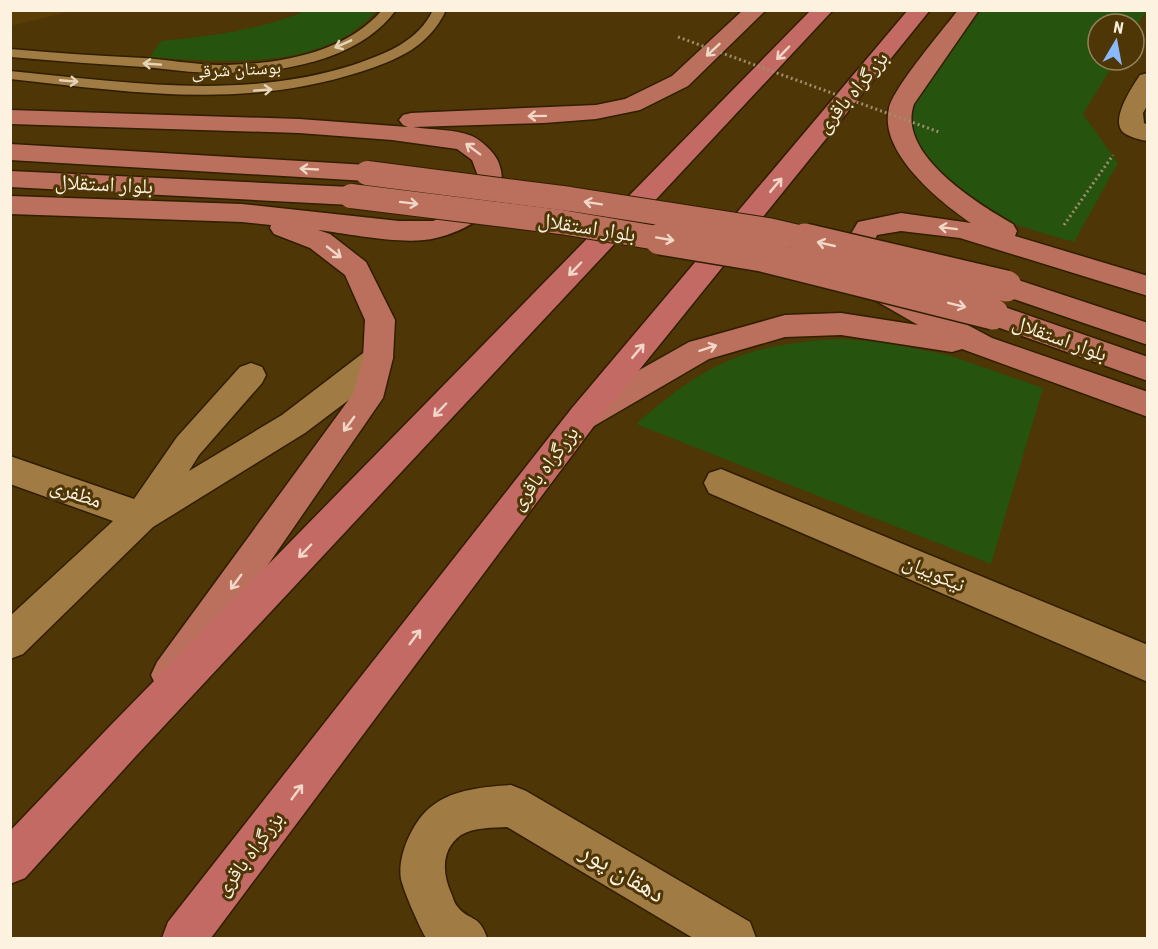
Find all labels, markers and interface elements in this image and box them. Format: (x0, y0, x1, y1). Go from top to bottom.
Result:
north arrow (1086, 12, 1146, 72)
text: N (1112, 18, 1125, 38)
one-way arrow (335, 39, 353, 51)
one-way arrow (706, 43, 721, 57)
one-way arrow (775, 45, 790, 60)
street label: بزرگراه باقری (811, 46, 893, 138)
street label: بوستان شرقی (191, 56, 282, 83)
one-way arrow (142, 58, 162, 69)
one-way arrow (58, 76, 78, 87)
one-way arrow (253, 84, 273, 95)
one-way arrow (528, 110, 548, 122)
one-way arrow (466, 143, 482, 155)
one-way arrow (299, 164, 319, 175)
street label: بلوار استقلال (54, 169, 154, 199)
one-way arrow (769, 177, 782, 193)
one-way arrow (584, 197, 604, 208)
one-way arrow (399, 198, 419, 209)
street label: بلوار استقلال (536, 207, 638, 247)
one-way arrow (938, 222, 958, 233)
one-way arrow (654, 234, 674, 245)
one-way arrow (817, 237, 836, 249)
one-way arrow (326, 245, 342, 258)
one-way arrow (568, 262, 582, 277)
one-way arrow (947, 300, 966, 311)
street label: بلوار استقلال (1010, 310, 1110, 366)
one-way arrow (698, 342, 717, 353)
one-way arrow (632, 343, 645, 359)
one-way arrow (433, 403, 447, 418)
one-way arrow (343, 415, 355, 431)
street label: بزرگراه باقری (505, 421, 583, 515)
street label: مظفری (47, 473, 105, 513)
one-way arrow (298, 543, 312, 558)
street label: نیکوییان (899, 549, 969, 597)
one-way arrow (230, 574, 242, 590)
one-way arrow (409, 630, 422, 646)
one-way arrow (290, 784, 303, 800)
street label: بزرگراه باقری (210, 807, 288, 901)
street label: دهقان پور (574, 835, 671, 910)

